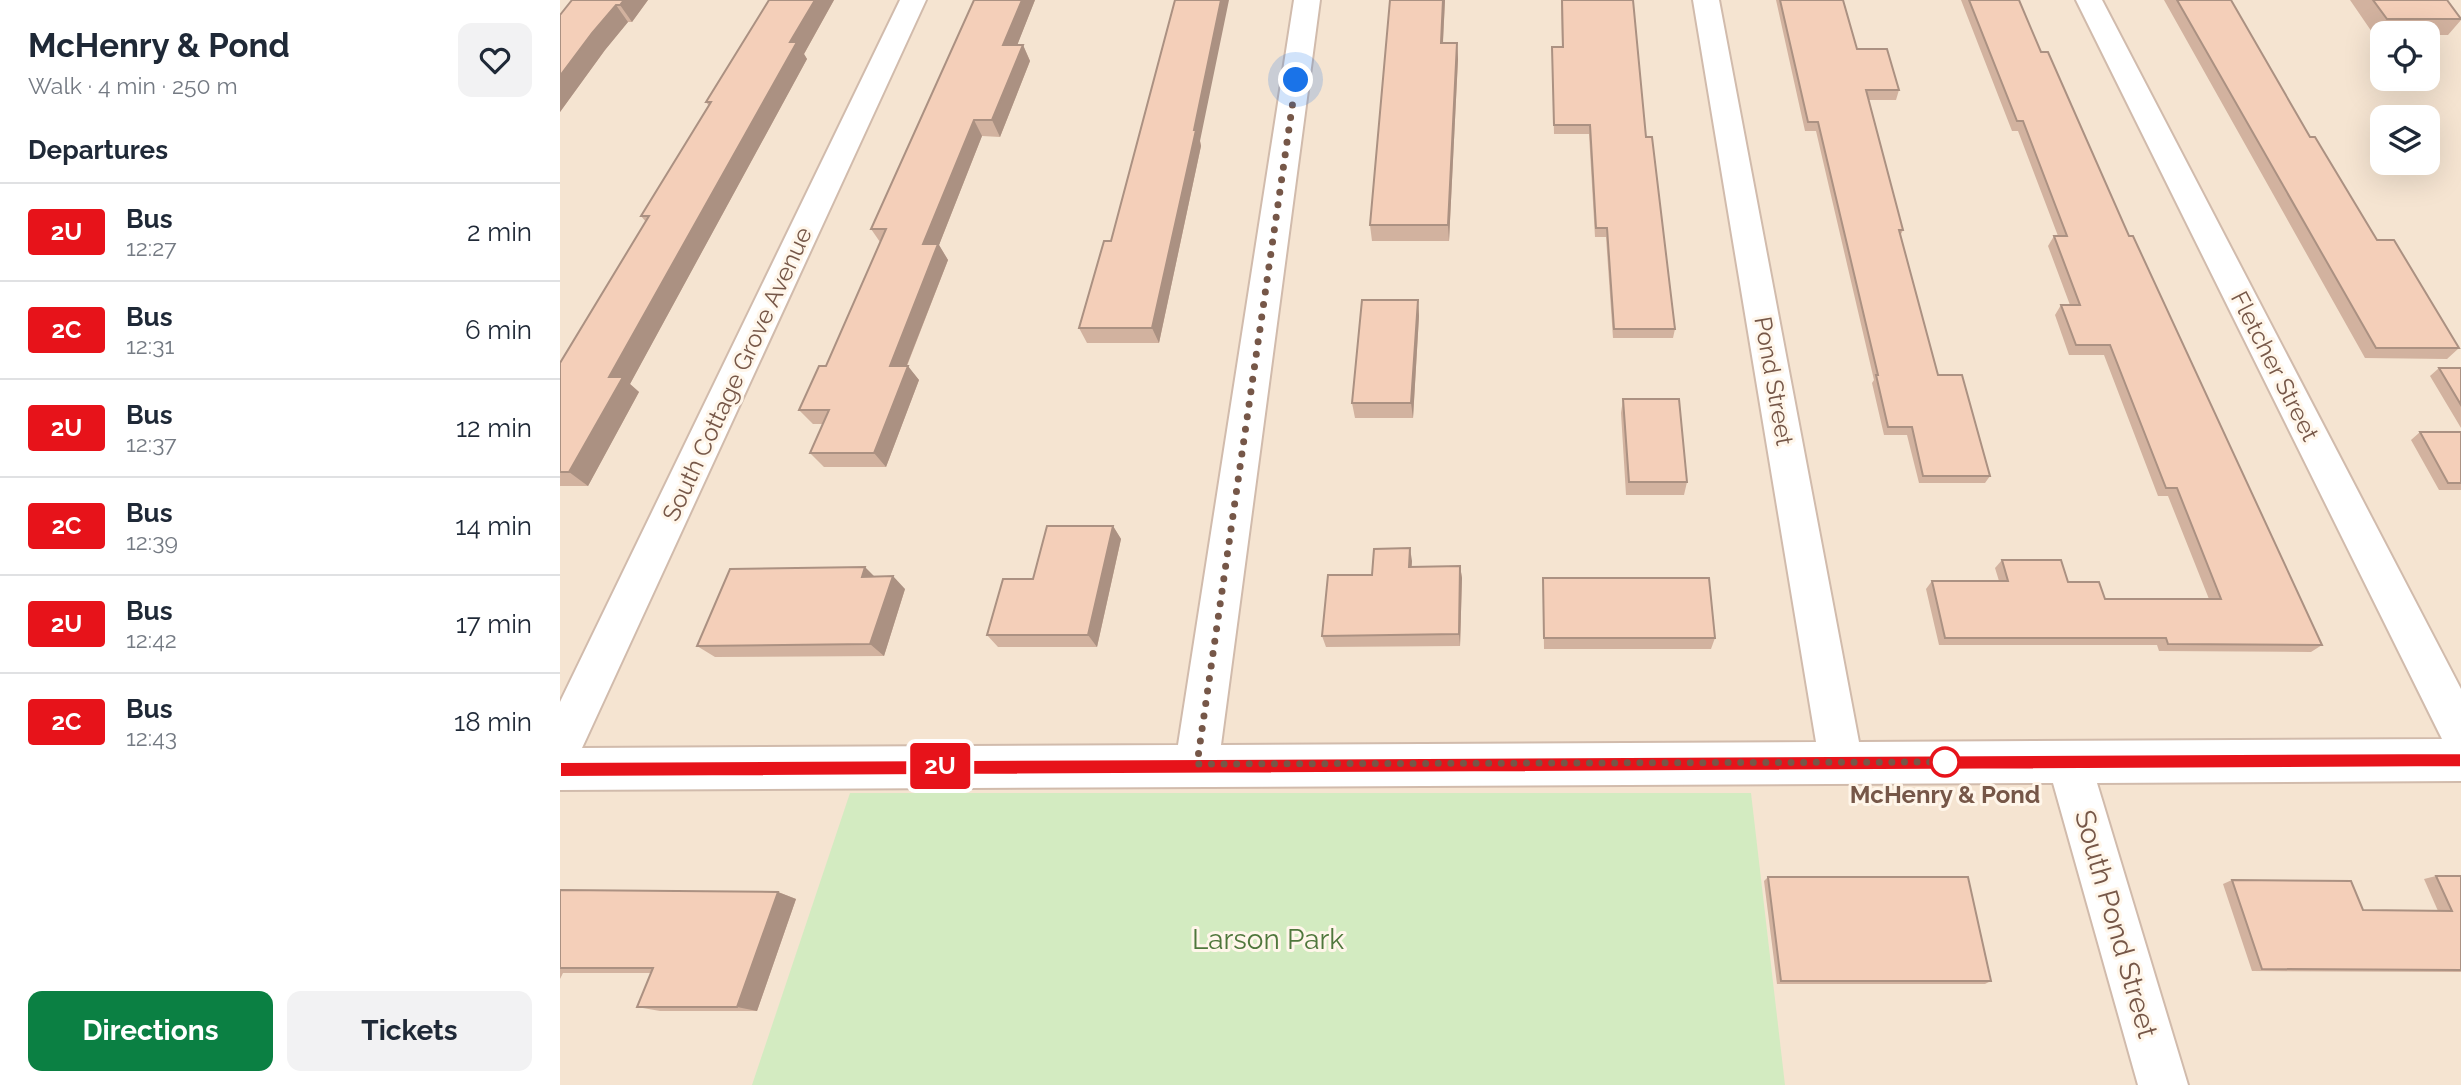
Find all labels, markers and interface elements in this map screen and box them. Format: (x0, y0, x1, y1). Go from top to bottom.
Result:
map controls (2370, 21, 2440, 175)
button: locate (2370, 21, 2440, 91)
button: heart (458, 23, 532, 97)
text: McHenry & Pond (28, 26, 290, 65)
your location (1278, 62, 1313, 97)
text: Walk · 4 min · 250 m (28, 72, 238, 99)
button: layers (2370, 105, 2440, 175)
text: Departures (28, 135, 168, 165)
text: Bus (126, 204, 173, 234)
text: 2U (51, 217, 82, 246)
text: 2 min (467, 217, 532, 247)
street label: South Cottage Grove Avenue (656, 222, 818, 526)
text: 12:27 (126, 234, 176, 261)
street label: Fletcher Street (2225, 286, 2325, 446)
text: Bus (126, 302, 173, 332)
street label: Pond Street (1748, 314, 1800, 448)
text: 2C (52, 315, 82, 344)
text: 6 min (465, 315, 532, 345)
text: 12:31 (126, 332, 174, 359)
text: Bus (126, 400, 173, 430)
text: 2U (51, 413, 82, 442)
text: 12 min (456, 413, 532, 443)
text: 12:37 (126, 430, 177, 457)
text: Bus (126, 498, 173, 528)
text: 2C (52, 511, 82, 540)
text: 14 min (455, 511, 532, 541)
text: 12:39 (126, 528, 178, 555)
text: Bus (126, 596, 173, 626)
text: 2U (51, 609, 82, 638)
text: 17 min (456, 609, 532, 639)
text: 12:42 (126, 626, 177, 653)
text: Bus (126, 694, 173, 724)
text: 2C (52, 707, 82, 736)
text: 18 min (454, 707, 532, 737)
text: 12:43 (126, 724, 177, 751)
line badge: 2U (908, 743, 972, 789)
marker: McHenry & Pond (1930, 747, 1960, 777)
text: 2U (924, 751, 956, 780)
place label: McHenry & Pond (1850, 780, 2040, 809)
street label: South Pond Street (2068, 806, 2164, 1042)
park label: Larson Park (1192, 923, 1344, 956)
button: Directions (28, 991, 273, 1071)
button: Tickets (287, 991, 532, 1071)

